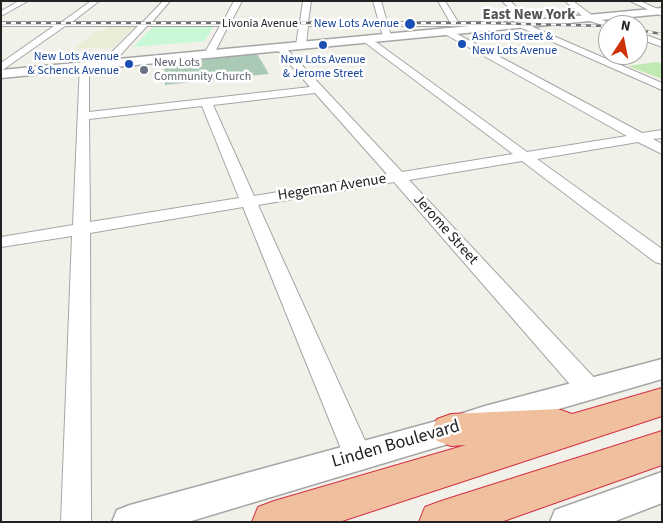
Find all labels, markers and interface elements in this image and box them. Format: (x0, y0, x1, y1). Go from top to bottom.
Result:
district label: East New York (482, 7, 576, 25)
north arrow (598, 15, 648, 65)
text: N (619, 16, 632, 37)
street label: Livonia Avenue (222, 17, 298, 31)
place label: New Lots Avenue (314, 17, 399, 31)
marker: New Lots Avenue (403, 17, 417, 31)
place label: Ashford Street & New Lots Avenue (472, 30, 557, 58)
marker: Ashford Street & New Lots Avenue (456, 38, 468, 50)
marker: New Lots Avenue & Jerome Street (317, 39, 329, 51)
place label: New Lots Avenue & Schenck Avenue (28, 50, 119, 78)
place label: New Lots Avenue & Jerome Street (280, 53, 366, 81)
place label: New Lots Community Church (154, 56, 251, 84)
marker: New Lots Avenue & Schenck Avenue (123, 58, 135, 70)
marker: New Lots Community Church (138, 64, 150, 76)
street label: Hegeman Avenue (277, 171, 387, 205)
street label: Jerome Street (409, 191, 481, 269)
street label: Linden Boulevard (329, 416, 463, 474)

